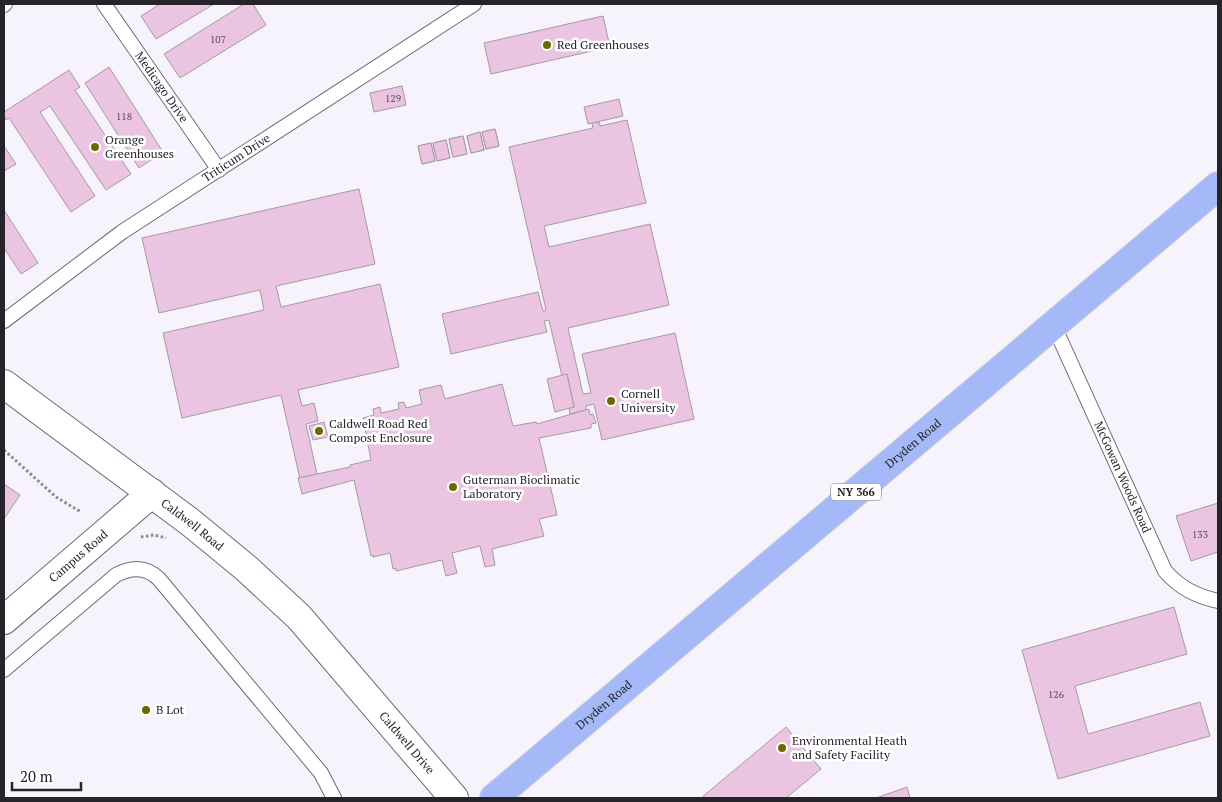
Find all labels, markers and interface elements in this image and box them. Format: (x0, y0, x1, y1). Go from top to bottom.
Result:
house number: 107 (210, 33, 226, 46)
place label: Red Greenhouses (557, 37, 649, 52)
marker: Red Greenhouses (541, 39, 553, 51)
street label: Medicago Drive (132, 48, 192, 125)
house number: 129 (385, 92, 401, 105)
house number: 118 (116, 110, 132, 123)
street label: Triticum Drive (199, 130, 273, 185)
place label: Orange Greenhouses (105, 132, 174, 161)
marker: Orange Greenhouses (89, 141, 101, 153)
place label: Cornell University (621, 386, 677, 415)
marker: Cornell University (605, 395, 617, 407)
street label: Dryden Road (882, 415, 944, 471)
place label: Caldwell Road Red Compost Enclosure (329, 416, 432, 445)
street label: McGowan Woods Road (1091, 419, 1155, 535)
marker: Caldwell Road Red Compost Enclosure (313, 425, 325, 437)
place label: Guterman Bioclimatic Laboratory (463, 472, 581, 501)
marker: Guterman Bioclimatic Laboratory (447, 481, 459, 493)
road number: NY 366 (831, 484, 881, 501)
street label: Caldwell Road (158, 495, 227, 554)
street label: Campus Road (46, 526, 111, 585)
house number: 133 (1192, 528, 1208, 541)
street label: Dryden Road (572, 676, 635, 733)
house number: 126 (1048, 688, 1065, 701)
place label: B Lot (156, 702, 184, 717)
marker: B Lot (140, 704, 152, 716)
street label: Caldwell Drive (376, 708, 438, 777)
place label: Environmental Heath and Safety Facility (792, 733, 907, 762)
marker: Environmental Heath and Safety Facility (776, 742, 788, 754)
scale bar (12, 760, 81, 792)
text: 20 m (20, 766, 53, 786)

